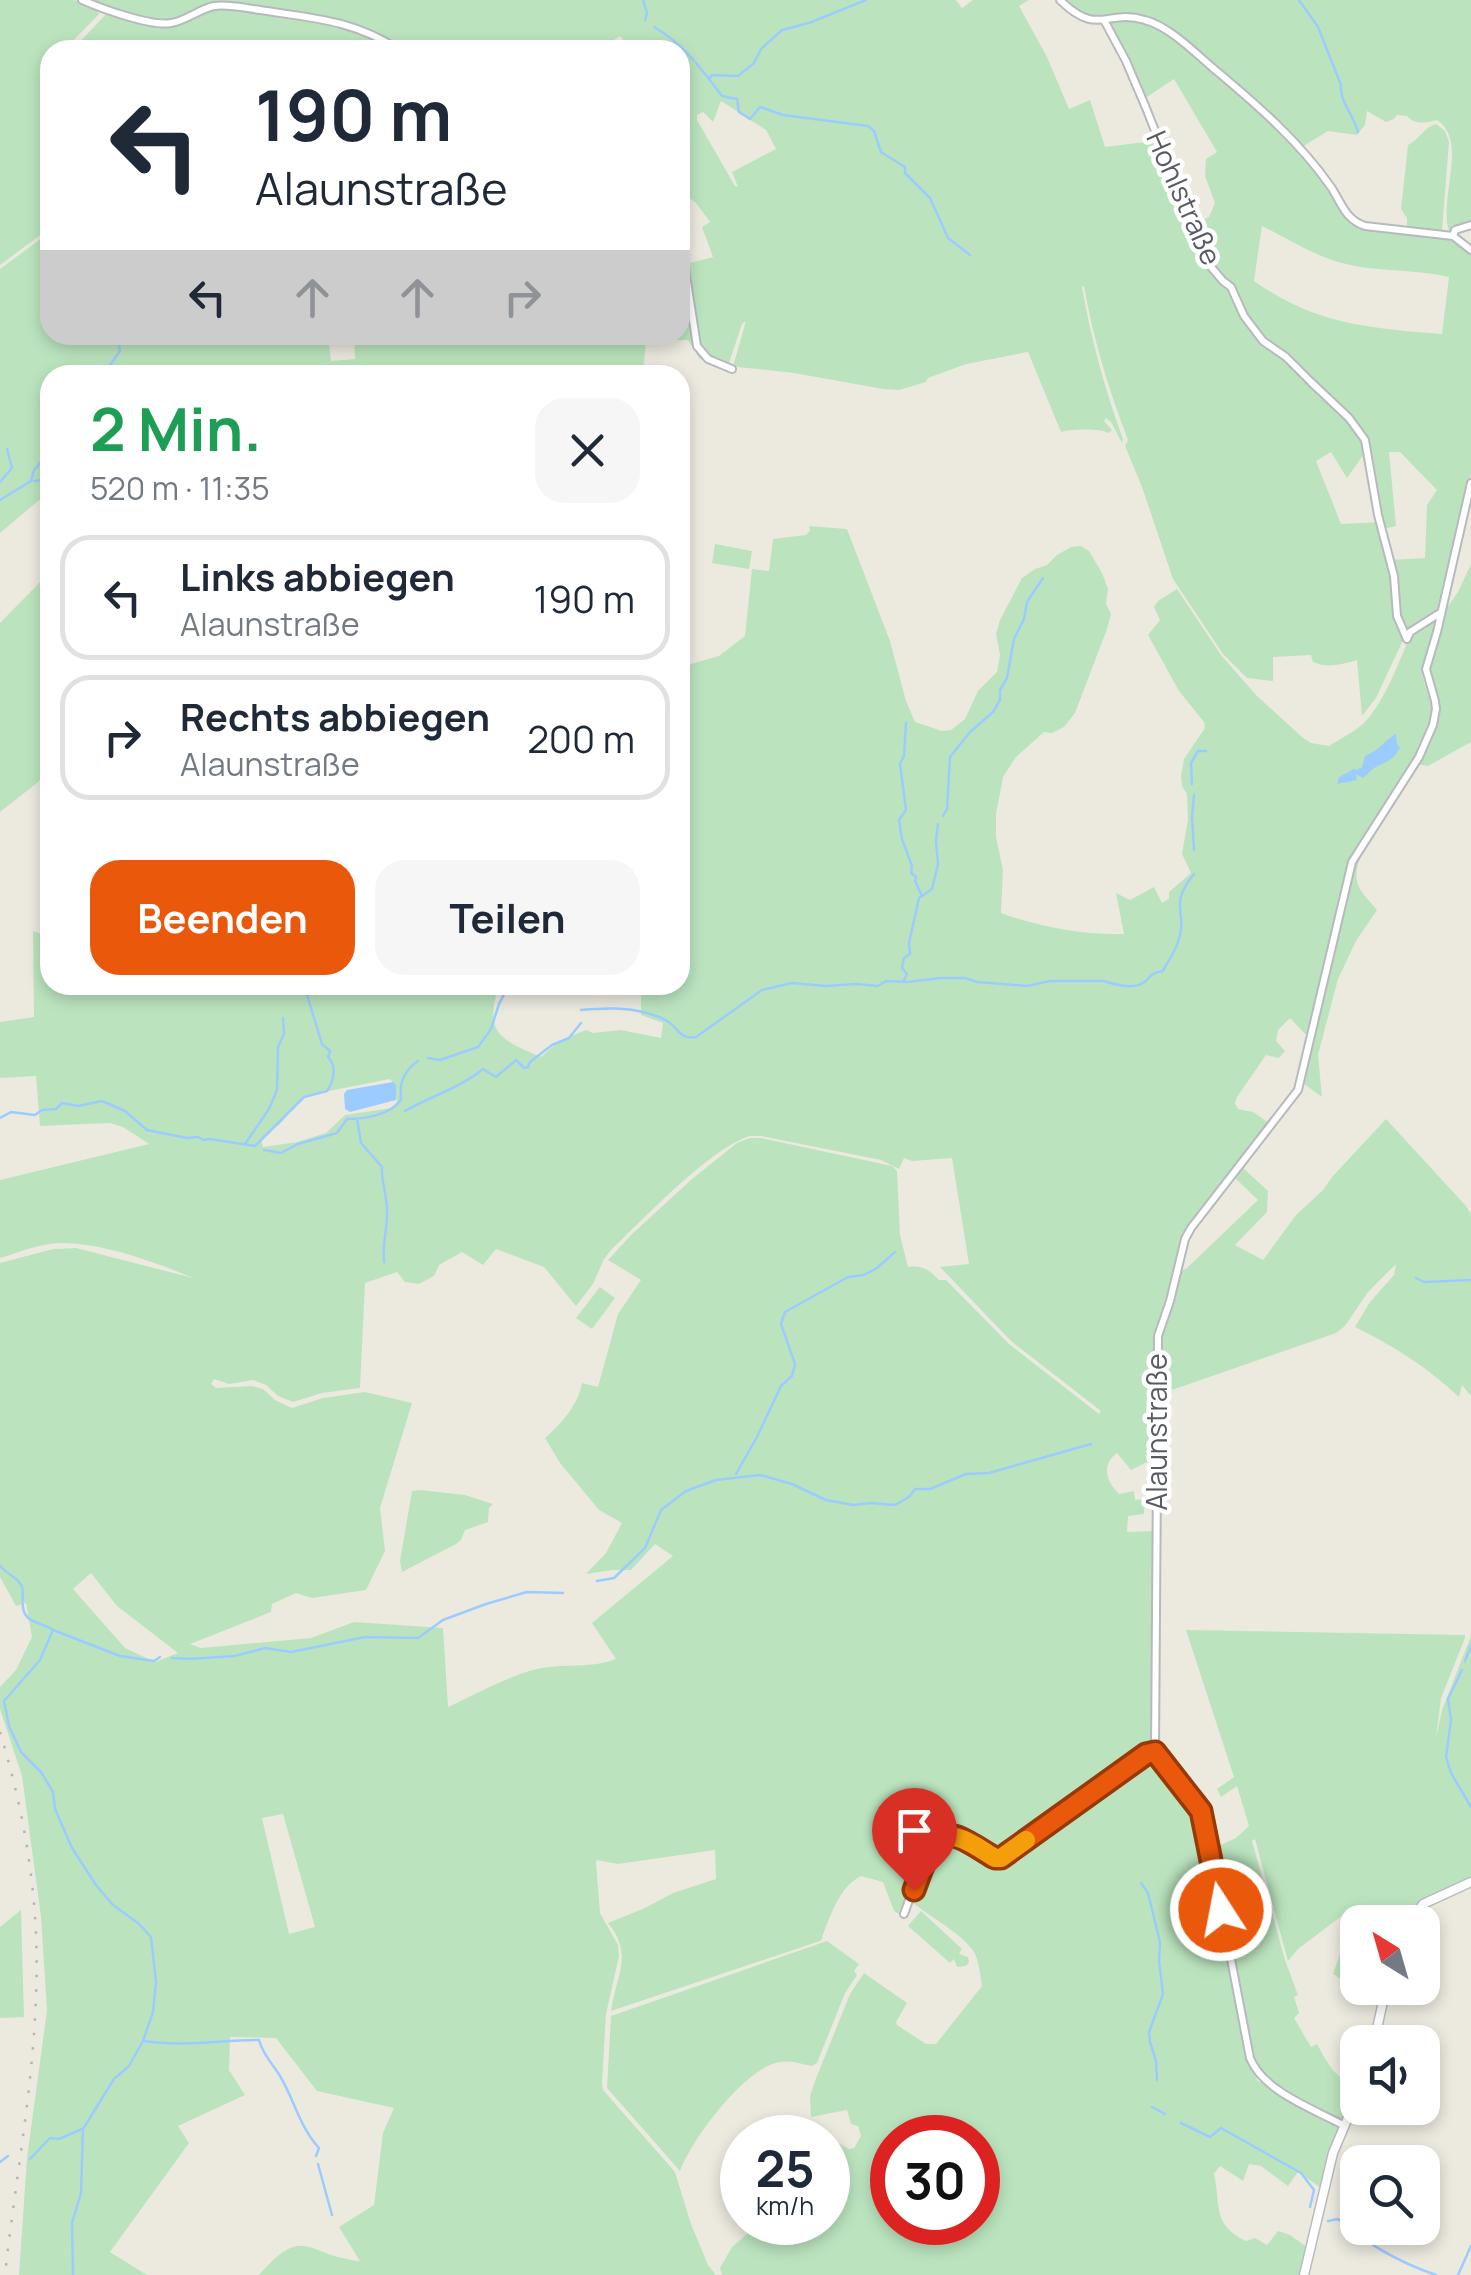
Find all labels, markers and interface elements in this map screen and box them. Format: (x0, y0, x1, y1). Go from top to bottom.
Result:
text: 190 m (255, 66, 452, 162)
icon: left (90, 80, 220, 210)
street label: Hohlstraße (1138, 125, 1231, 271)
text: Alaunstraße (255, 157, 508, 219)
icon: left (180, 270, 235, 325)
icon: ahead (285, 270, 340, 325)
icon: ahead (390, 270, 445, 325)
icon: right (495, 270, 550, 325)
text: 2 Min. (90, 387, 262, 469)
button: close (535, 398, 640, 503)
text: 520 m · 11:35 (90, 466, 270, 510)
text: Links abbiegen (180, 550, 455, 602)
icon: left (95, 570, 150, 625)
text: 190 m (534, 572, 635, 624)
text: Alaunstraße (180, 602, 360, 646)
text: Rechts abbiegen (180, 690, 490, 742)
icon: right (95, 710, 150, 765)
text: 200 m (527, 712, 635, 764)
text: Alaunstraße (180, 742, 360, 786)
button: Beenden (90, 860, 355, 975)
button: Teilen (375, 860, 640, 975)
street label: Alaunstraße (1137, 1353, 1175, 1511)
pin (872, 1788, 957, 1891)
icon: arrive (887, 1803, 942, 1858)
position arrow (1169, 1858, 1273, 1962)
north arrow (1340, 1905, 1440, 2005)
map controls (1340, 1905, 1440, 2245)
button: sound (1340, 2025, 1440, 2125)
speed limit sign: 30 (870, 2115, 1000, 2245)
text: 25 (755, 2134, 815, 2202)
button: search (1340, 2145, 1440, 2245)
text: km/h (756, 2188, 814, 2223)

